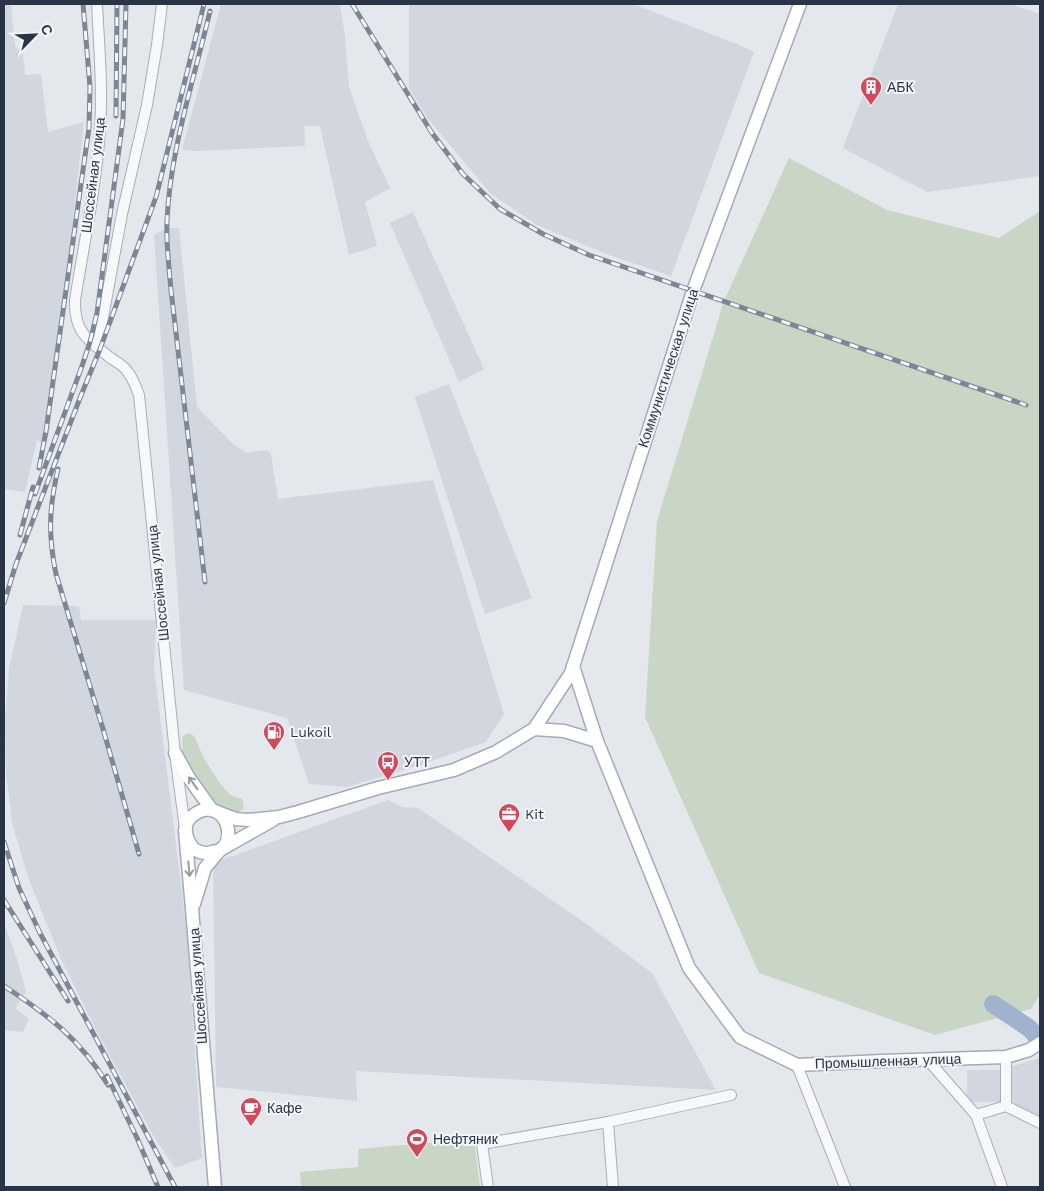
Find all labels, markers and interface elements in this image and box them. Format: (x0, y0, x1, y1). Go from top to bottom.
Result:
north arrow (10, 10, 60, 60)
text: С (38, 22, 56, 38)
building icon: АБК (859, 75, 883, 106)
place label: АБК (887, 79, 915, 95)
street label: Шоссейная улица (78, 116, 108, 234)
street label: Коммунистическая улица (635, 286, 701, 450)
street label: Шоссейная улица (144, 524, 172, 642)
fuel station icon: Lukoil (262, 720, 286, 751)
place label: Lukoil (290, 724, 332, 740)
bus stop icon: УТТ (376, 750, 400, 781)
place label: УТТ (404, 754, 430, 770)
one-way arrow (188, 777, 198, 791)
office icon: Kit (497, 802, 521, 833)
place label: Kit (525, 806, 544, 822)
one-way arrow (184, 861, 193, 877)
street label: Шоссейная улица (186, 927, 210, 1045)
street label: Промышленная улица (814, 1050, 962, 1072)
cafe icon: Кафе (239, 1096, 263, 1127)
place label: Кафе (267, 1100, 302, 1116)
sports icon: Нефтяник (405, 1127, 429, 1158)
place label: Нефтяник (433, 1131, 499, 1147)

